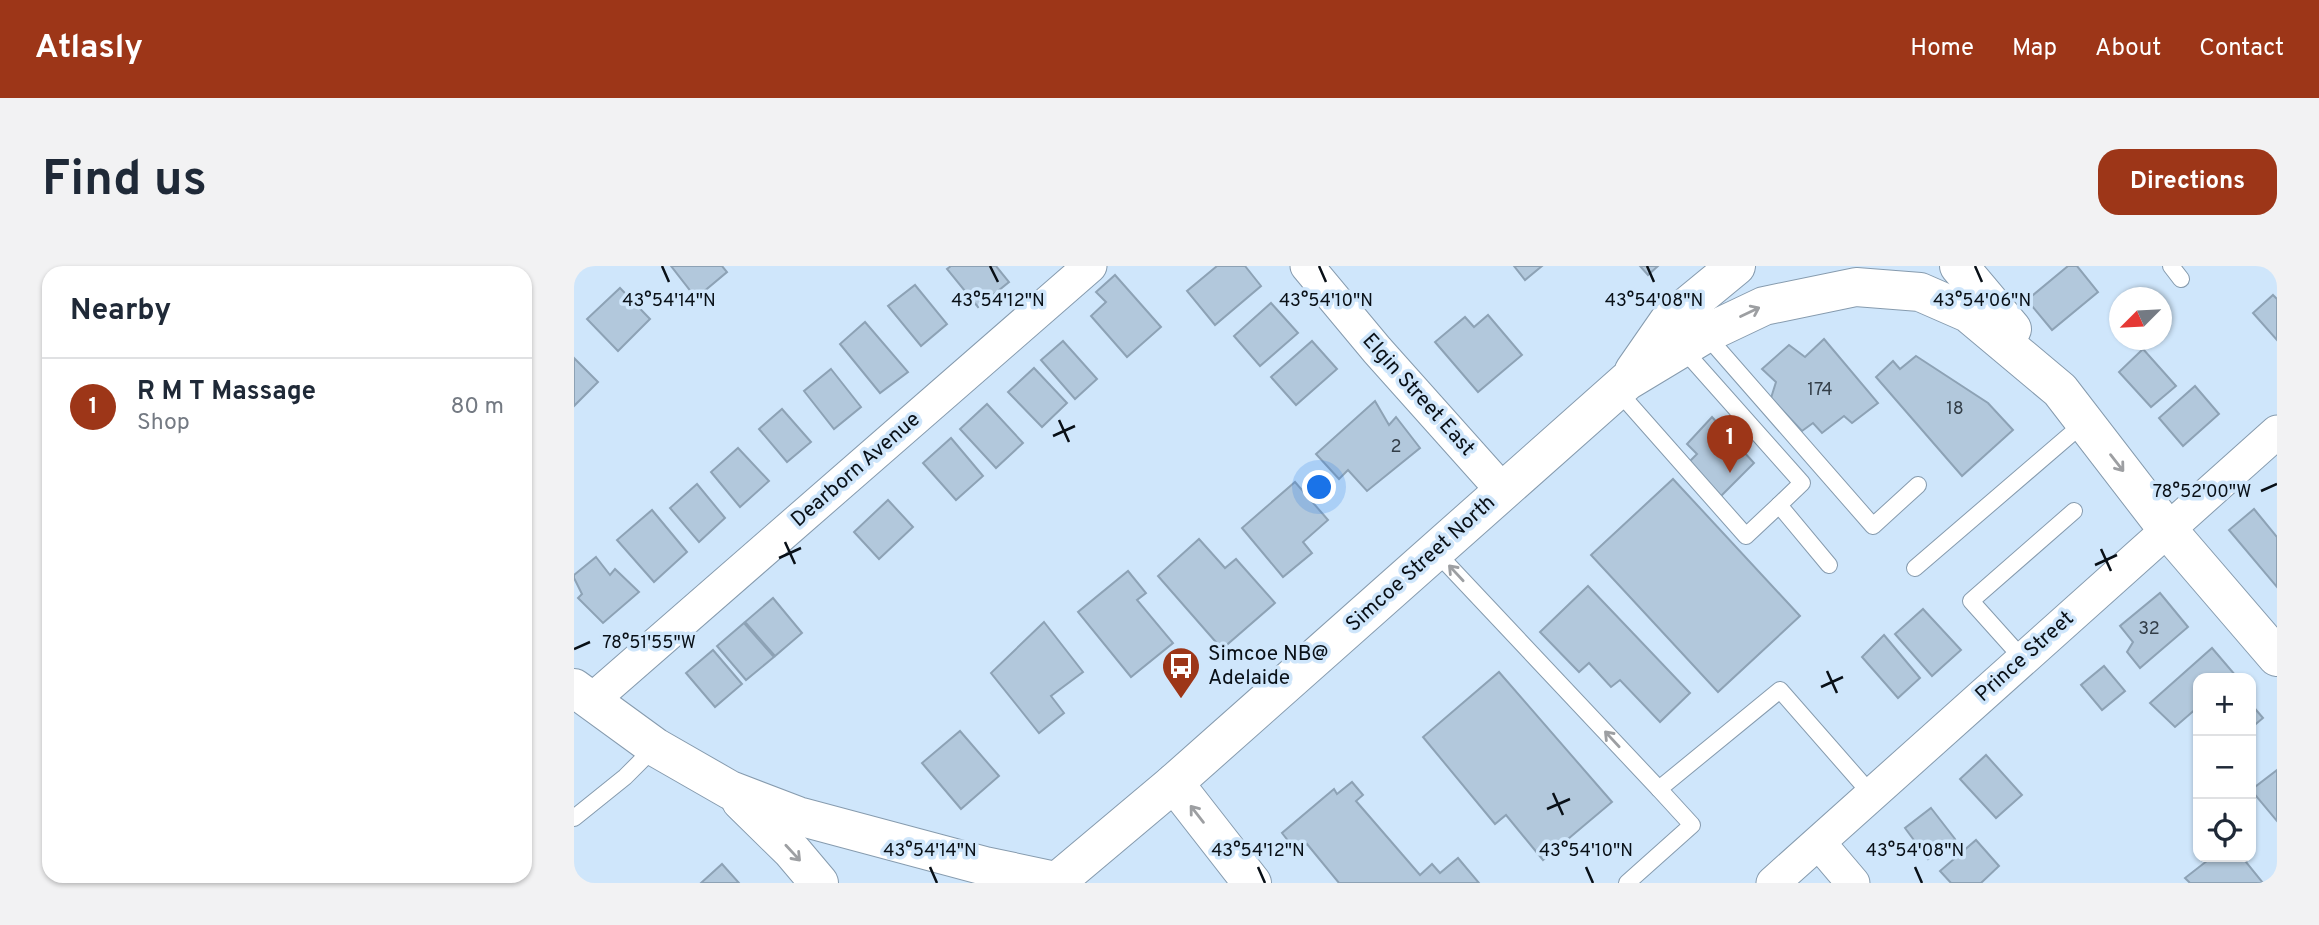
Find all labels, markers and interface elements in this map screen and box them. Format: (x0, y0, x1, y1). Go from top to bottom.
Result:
text: Atlasly (35, 28, 143, 70)
text: Home (1910, 34, 1974, 64)
text: Map (2012, 34, 2057, 64)
text: About (2095, 34, 2161, 64)
text: Contact (2199, 34, 2284, 64)
button: Directions (2098, 149, 2277, 215)
text: Find us (42, 151, 207, 213)
north arrow (2109, 287, 2172, 350)
text: 43°54'14"N (622, 290, 716, 313)
text: 43°54'12"N (951, 290, 1045, 313)
text: 43°54'10"N (1279, 290, 1373, 313)
text: 43°54'08"N (1605, 290, 1703, 313)
text: 43°54'06"N (1933, 290, 2031, 313)
text: Nearby (70, 293, 171, 330)
one-way arrow (1739, 305, 1761, 318)
street label: Elgin Street East (1356, 328, 1480, 462)
text: R M T Massage (137, 376, 316, 409)
house number: 174 (1807, 379, 1833, 402)
text: 1 (88, 393, 98, 422)
text: 80 m (451, 393, 504, 422)
house number: 18 (1946, 398, 1964, 421)
street label: Dearborn Avenue (786, 406, 926, 534)
text: Shop (137, 409, 190, 438)
pin: 1 (1707, 415, 1753, 473)
house number: 2 (1390, 436, 1402, 459)
one-way arrow (2109, 454, 2124, 472)
your location (1302, 470, 1336, 504)
text: 78°52'00"W (2153, 481, 2251, 504)
street label: Simcoe Street North (1341, 490, 1501, 638)
one-way arrow (1448, 564, 1464, 582)
street label: Prince Street (1970, 606, 2080, 708)
house number: 32 (2138, 618, 2160, 641)
text: 78°51'55"W (602, 632, 696, 655)
place label: Simcoe NB@ Adelaide (1208, 641, 1329, 692)
bus stop icon: Simcoe NB@ Adelaide (1160, 645, 1202, 700)
map controls (2193, 673, 2256, 862)
button: + (2193, 673, 2256, 736)
one-way arrow (1604, 730, 1620, 748)
button: − (2193, 736, 2256, 799)
button: locate (2193, 799, 2256, 862)
one-way arrow (1190, 805, 1205, 823)
text: 43°54'14"N (883, 840, 977, 863)
text: 43°54'12"N (1211, 840, 1305, 863)
text: 43°54'10"N (1539, 840, 1633, 863)
text: 43°54'08"N (1866, 840, 1964, 863)
one-way arrow (784, 844, 801, 861)

